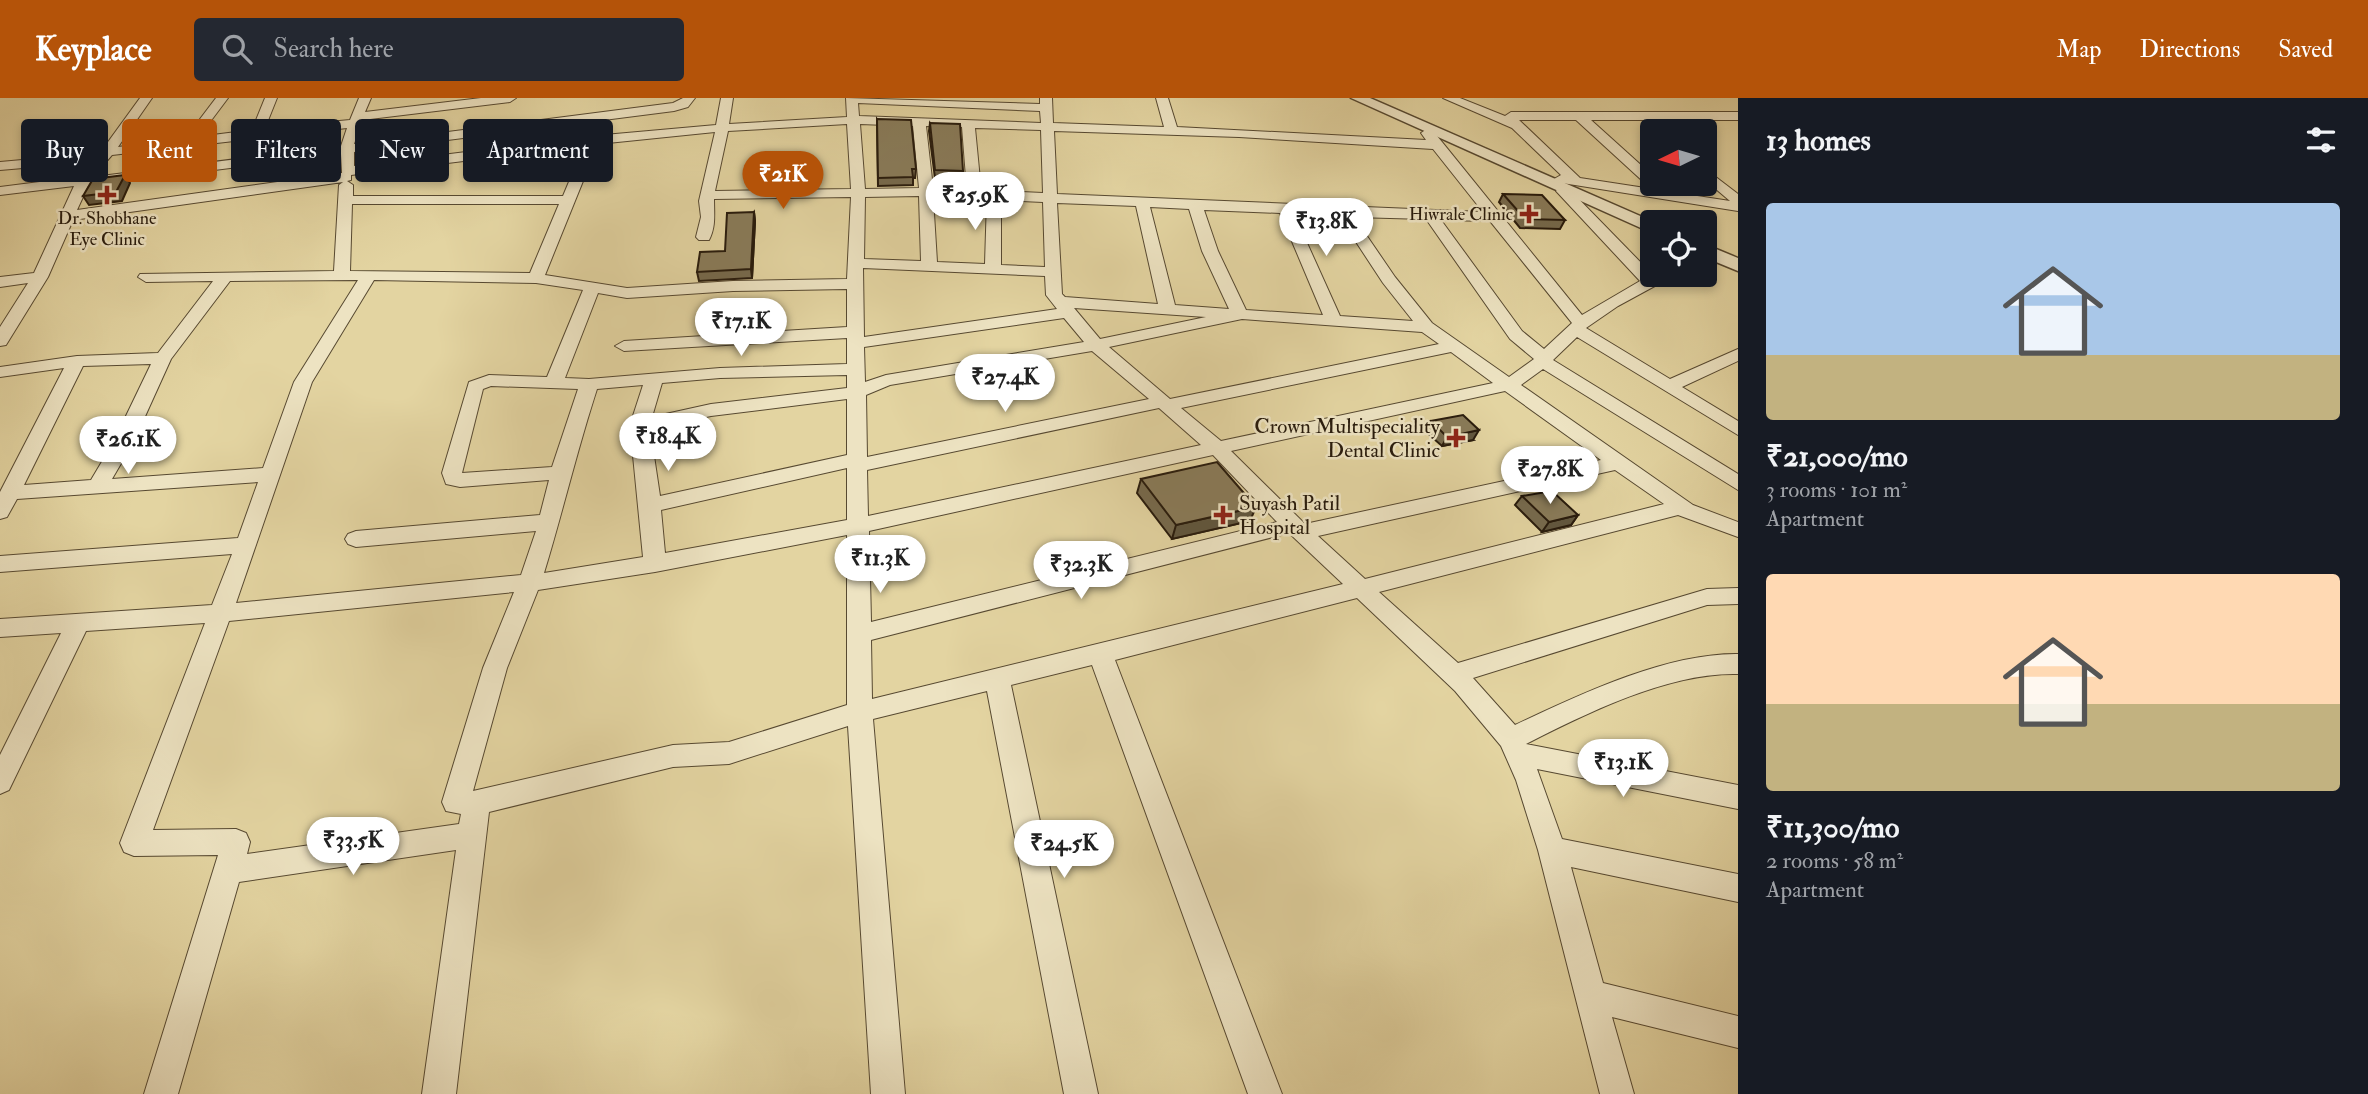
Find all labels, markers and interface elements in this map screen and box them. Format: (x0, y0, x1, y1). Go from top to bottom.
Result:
search box (194, 18, 684, 81)
text: Keyplace (35, 29, 152, 70)
icon: search (218, 30, 256, 68)
text: Search here (274, 33, 394, 65)
text: Map (2056, 34, 2101, 65)
text: Directions (2139, 34, 2240, 65)
text: Saved (2278, 34, 2333, 65)
chip: Buy (21, 119, 108, 182)
chip: Rent (122, 119, 217, 182)
chip: Filters (231, 119, 341, 182)
chip: New (355, 119, 449, 182)
chip: Apartment (463, 119, 613, 182)
north arrow (1640, 119, 1717, 196)
map controls (1640, 119, 1717, 287)
icon: filters (2302, 121, 2340, 159)
text: 13 homes (1766, 122, 1871, 159)
pin: ₹21K (742, 152, 824, 211)
text: ₹21K (758, 159, 808, 188)
pin: ₹25.9K (918, 172, 1032, 232)
text: ₹25.9K (942, 180, 1008, 209)
marker: Dr. Shobhane Eye Clinic (97, 185, 117, 205)
pin: ₹13.8K (1269, 198, 1383, 258)
place label: Hiwrale Clinic (1409, 203, 1513, 226)
marker: Hiwrale Clinic (1519, 204, 1539, 224)
text: ₹13.8K (1295, 206, 1357, 235)
place label: Dr. Shobhane Eye Clinic (58, 207, 157, 251)
button: locate (1640, 210, 1717, 287)
icon: home (1990, 248, 2116, 374)
pin: ₹17.1K (684, 299, 798, 358)
text: ₹17.1K (711, 306, 771, 335)
pin: ₹27.4K (948, 354, 1062, 414)
text: ₹27.4K (971, 362, 1039, 391)
place label: Crown Multispeciality Dental Clinic (1254, 413, 1441, 464)
pin: ₹18.4K (611, 414, 725, 473)
pin: ₹26.1K (71, 416, 185, 476)
text: ₹18.4K (635, 421, 701, 450)
text: ₹26.1K (95, 424, 161, 453)
marker: Crown Multispeciality Dental Clinic (1446, 428, 1466, 448)
text: ₹21,000/mo (1766, 438, 1908, 475)
pin: ₹27.8K (1493, 446, 1607, 506)
text: ₹27.8K (1517, 454, 1583, 483)
text: 3 rooms · 101 m² (1766, 475, 1907, 504)
place label: Suyash Patil Hospital (1239, 490, 1341, 541)
text: Apartment (1766, 504, 1864, 533)
marker: Suyash Patil Hospital (1213, 505, 1233, 525)
pin: ₹11.3K (823, 536, 937, 595)
pin: ₹32.3K (1024, 542, 1138, 601)
text: ₹11.3K (851, 543, 909, 572)
text: ₹32.3K (1049, 549, 1113, 578)
icon: home (1990, 619, 2116, 745)
pin: ₹13.1K (1566, 740, 1680, 799)
text: ₹13.1K (1594, 747, 1652, 776)
text: ₹11,300/mo (1766, 809, 1899, 846)
pin: ₹33.5K (296, 818, 410, 877)
pin: ₹24.5K (1007, 820, 1121, 880)
text: ₹33.5K (322, 825, 384, 854)
text: ₹24.5K (1030, 828, 1098, 857)
text: 2 rooms · 58 m² (1766, 846, 1903, 875)
text: Apartment (1766, 875, 1864, 904)

